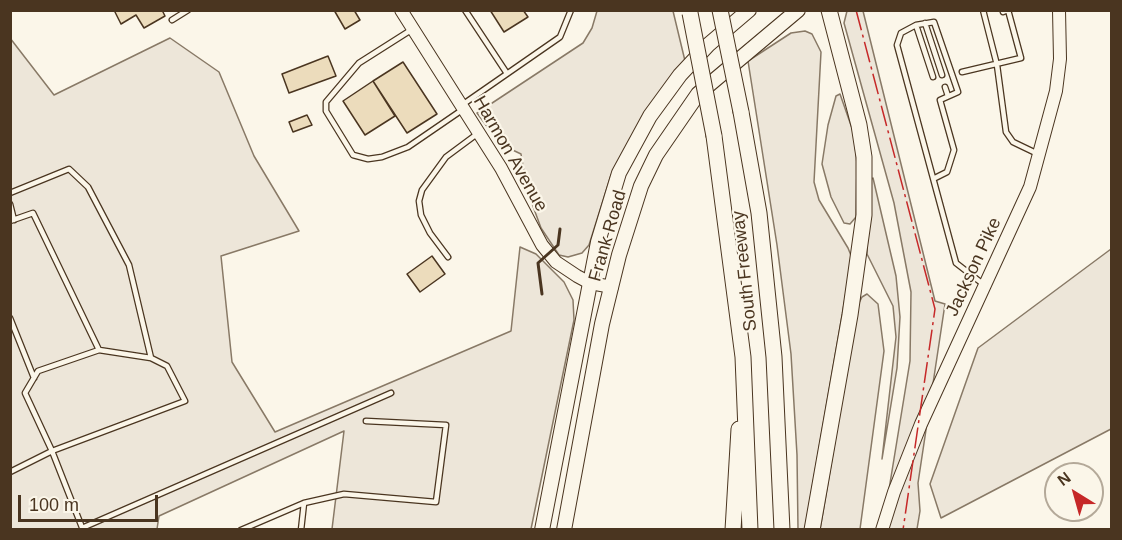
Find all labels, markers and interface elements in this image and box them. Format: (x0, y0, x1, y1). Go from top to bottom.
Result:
street label: Harmon Avenue (468, 92, 552, 216)
street label: Frank Road (585, 188, 631, 284)
street label: South Freeway (728, 210, 762, 332)
street label: Jackson Pike (942, 214, 1006, 320)
north arrow (1044, 462, 1104, 522)
text: N (1054, 469, 1074, 489)
scale bar (21, 483, 160, 521)
text: 100 m (29, 495, 79, 515)

